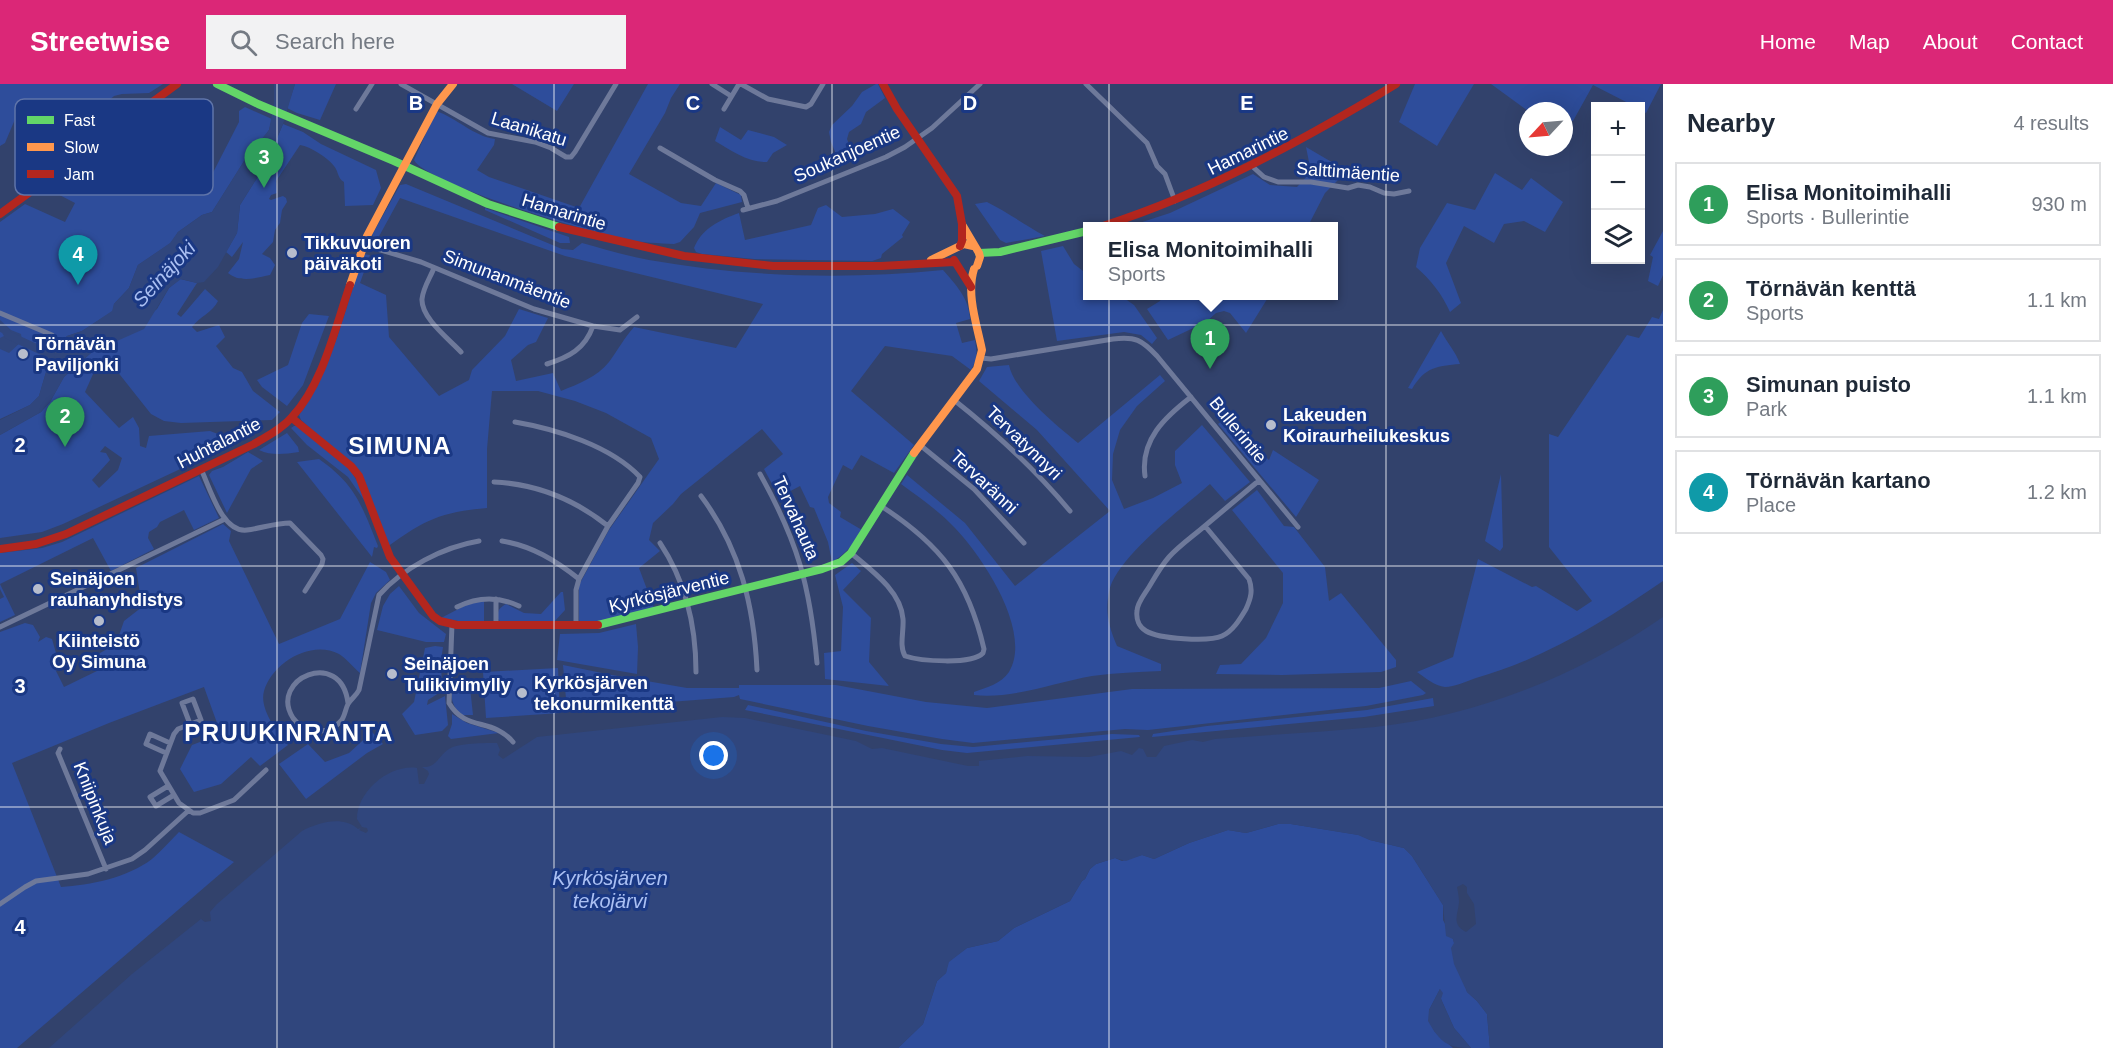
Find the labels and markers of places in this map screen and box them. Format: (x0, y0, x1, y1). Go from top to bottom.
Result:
pin: 3 (244, 138, 284, 188)
place label: Tikkuvuoren päiväkoti (304, 233, 411, 274)
pin: 4 (58, 236, 98, 285)
marker: Tikkuvuoren päiväkoti (285, 246, 299, 260)
pin: 1 (1190, 320, 1230, 369)
place label: Törnävän Paviljonki (35, 334, 119, 375)
marker: Törnävän Paviljonki (16, 347, 30, 361)
pin: 2 (46, 398, 84, 447)
place label: Lakeuden Koiraurheilukeskus (1283, 405, 1450, 446)
marker: Lakeuden Koiraurheilukeskus (1264, 418, 1278, 432)
place label: Seinäjoen rauhanyhdistys (50, 569, 183, 610)
marker: Seinäjoen rauhanyhdistys (31, 582, 45, 596)
marker: Kiinteistö Oy Simuna (92, 614, 106, 628)
place label: Kiinteistö Oy Simuna (52, 631, 147, 672)
place label: Seinäjoen Tulikivimylly (404, 654, 511, 695)
marker: Seinäjoen Tulikivimylly (385, 667, 399, 681)
place label: Kyrkösjärven tekonurmikenttä (534, 673, 675, 714)
marker: Kyrkösjärven tekonurmikenttä (515, 686, 529, 700)

